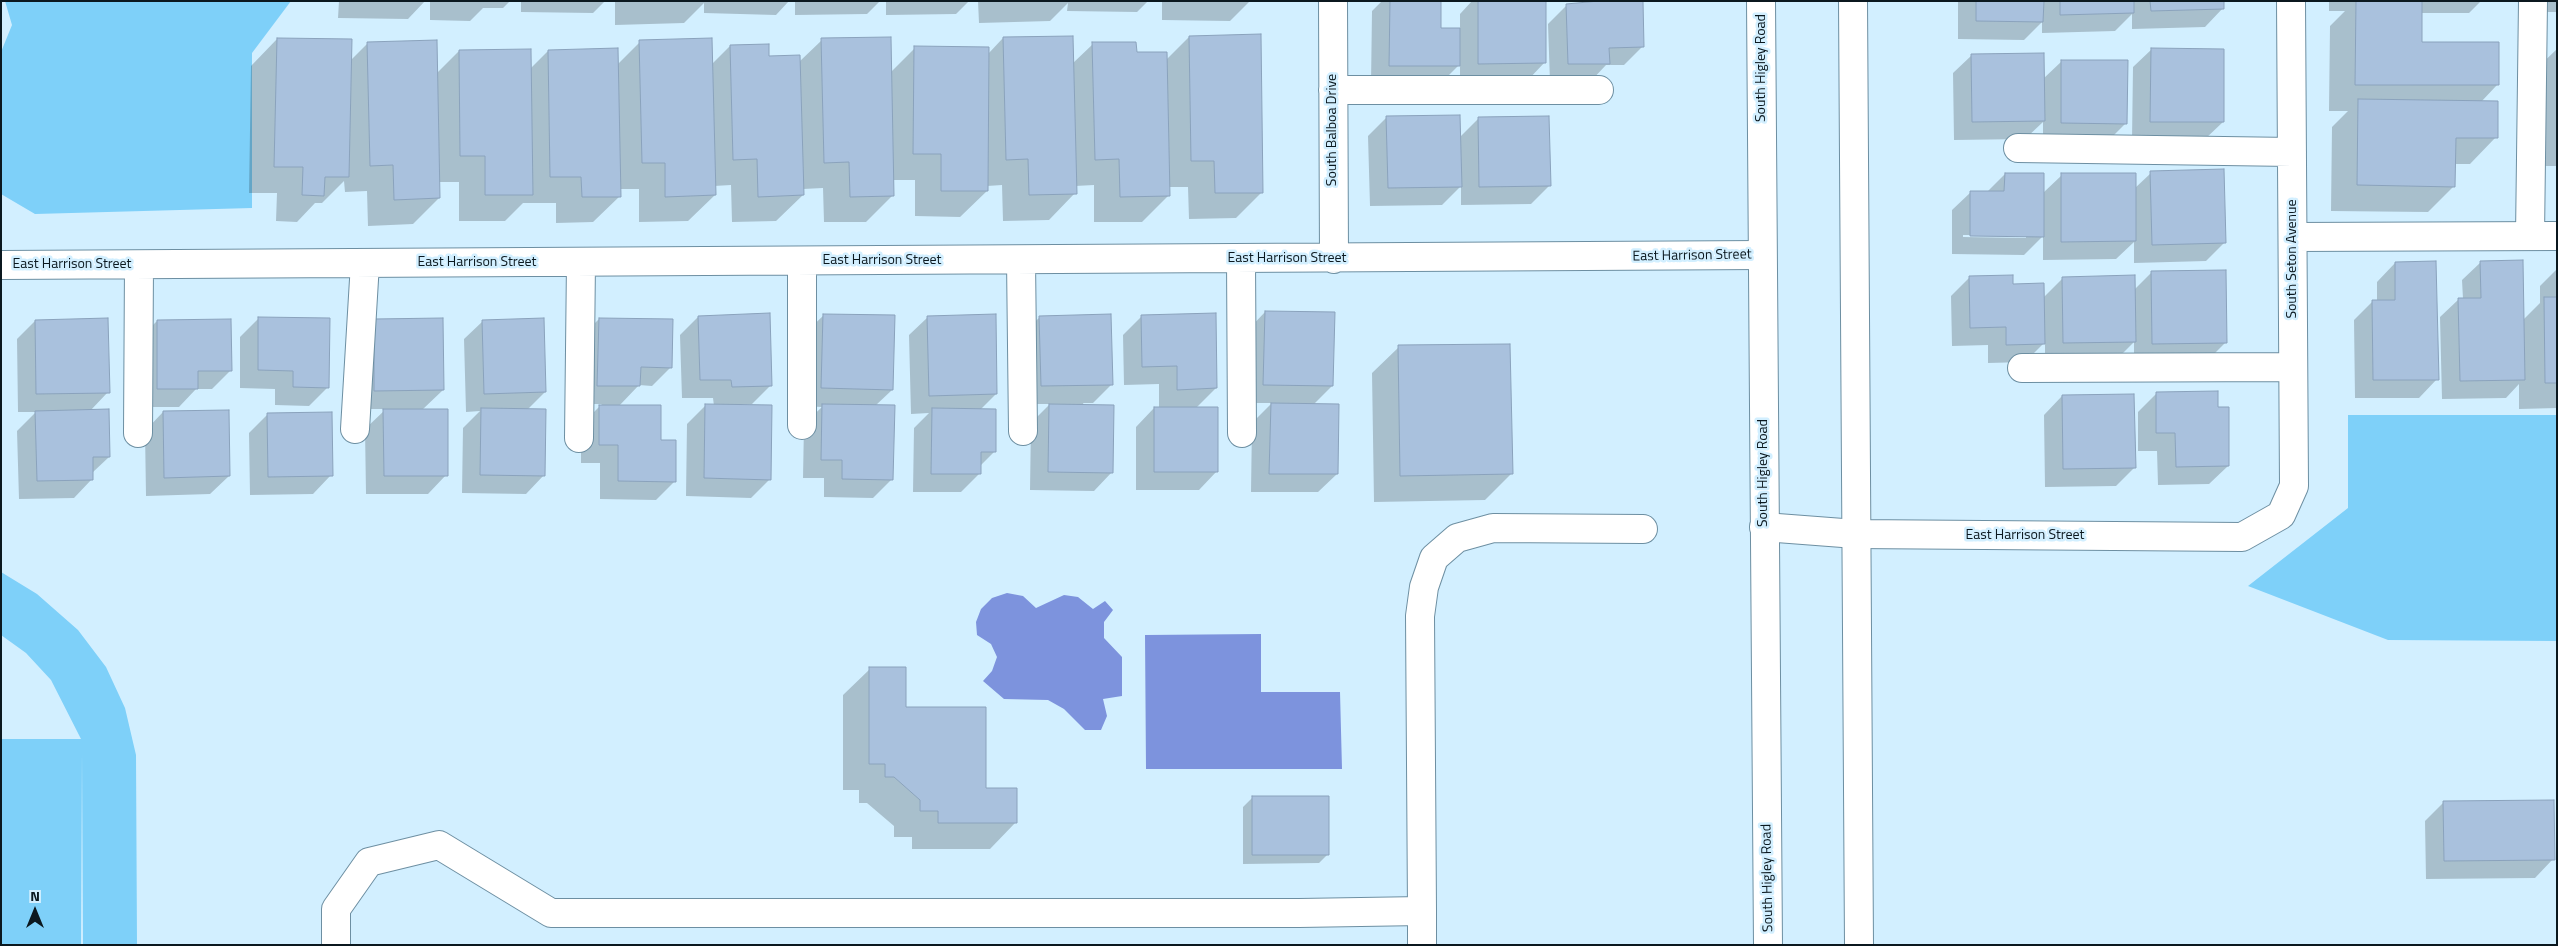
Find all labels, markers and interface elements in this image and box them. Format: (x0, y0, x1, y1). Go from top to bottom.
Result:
street label: South Higley Road (1754, 14, 1770, 122)
street label: South Balboa Drive (1325, 74, 1341, 186)
street label: South Seton Avenue (2285, 199, 2301, 319)
street label: East Harrison Street (1632, 247, 1752, 265)
street label: East Harrison Street (1227, 251, 1347, 267)
street label: East Harrison Street (822, 253, 942, 269)
street label: East Harrison Street (417, 255, 537, 271)
street label: East Harrison Street (12, 257, 132, 273)
street label: South Higley Road (1756, 419, 1772, 527)
street label: East Harrison Street (1965, 528, 2085, 544)
street label: South Higley Road (1759, 824, 1777, 932)
text: N (30, 885, 40, 906)
north arrow (10, 886, 60, 936)

